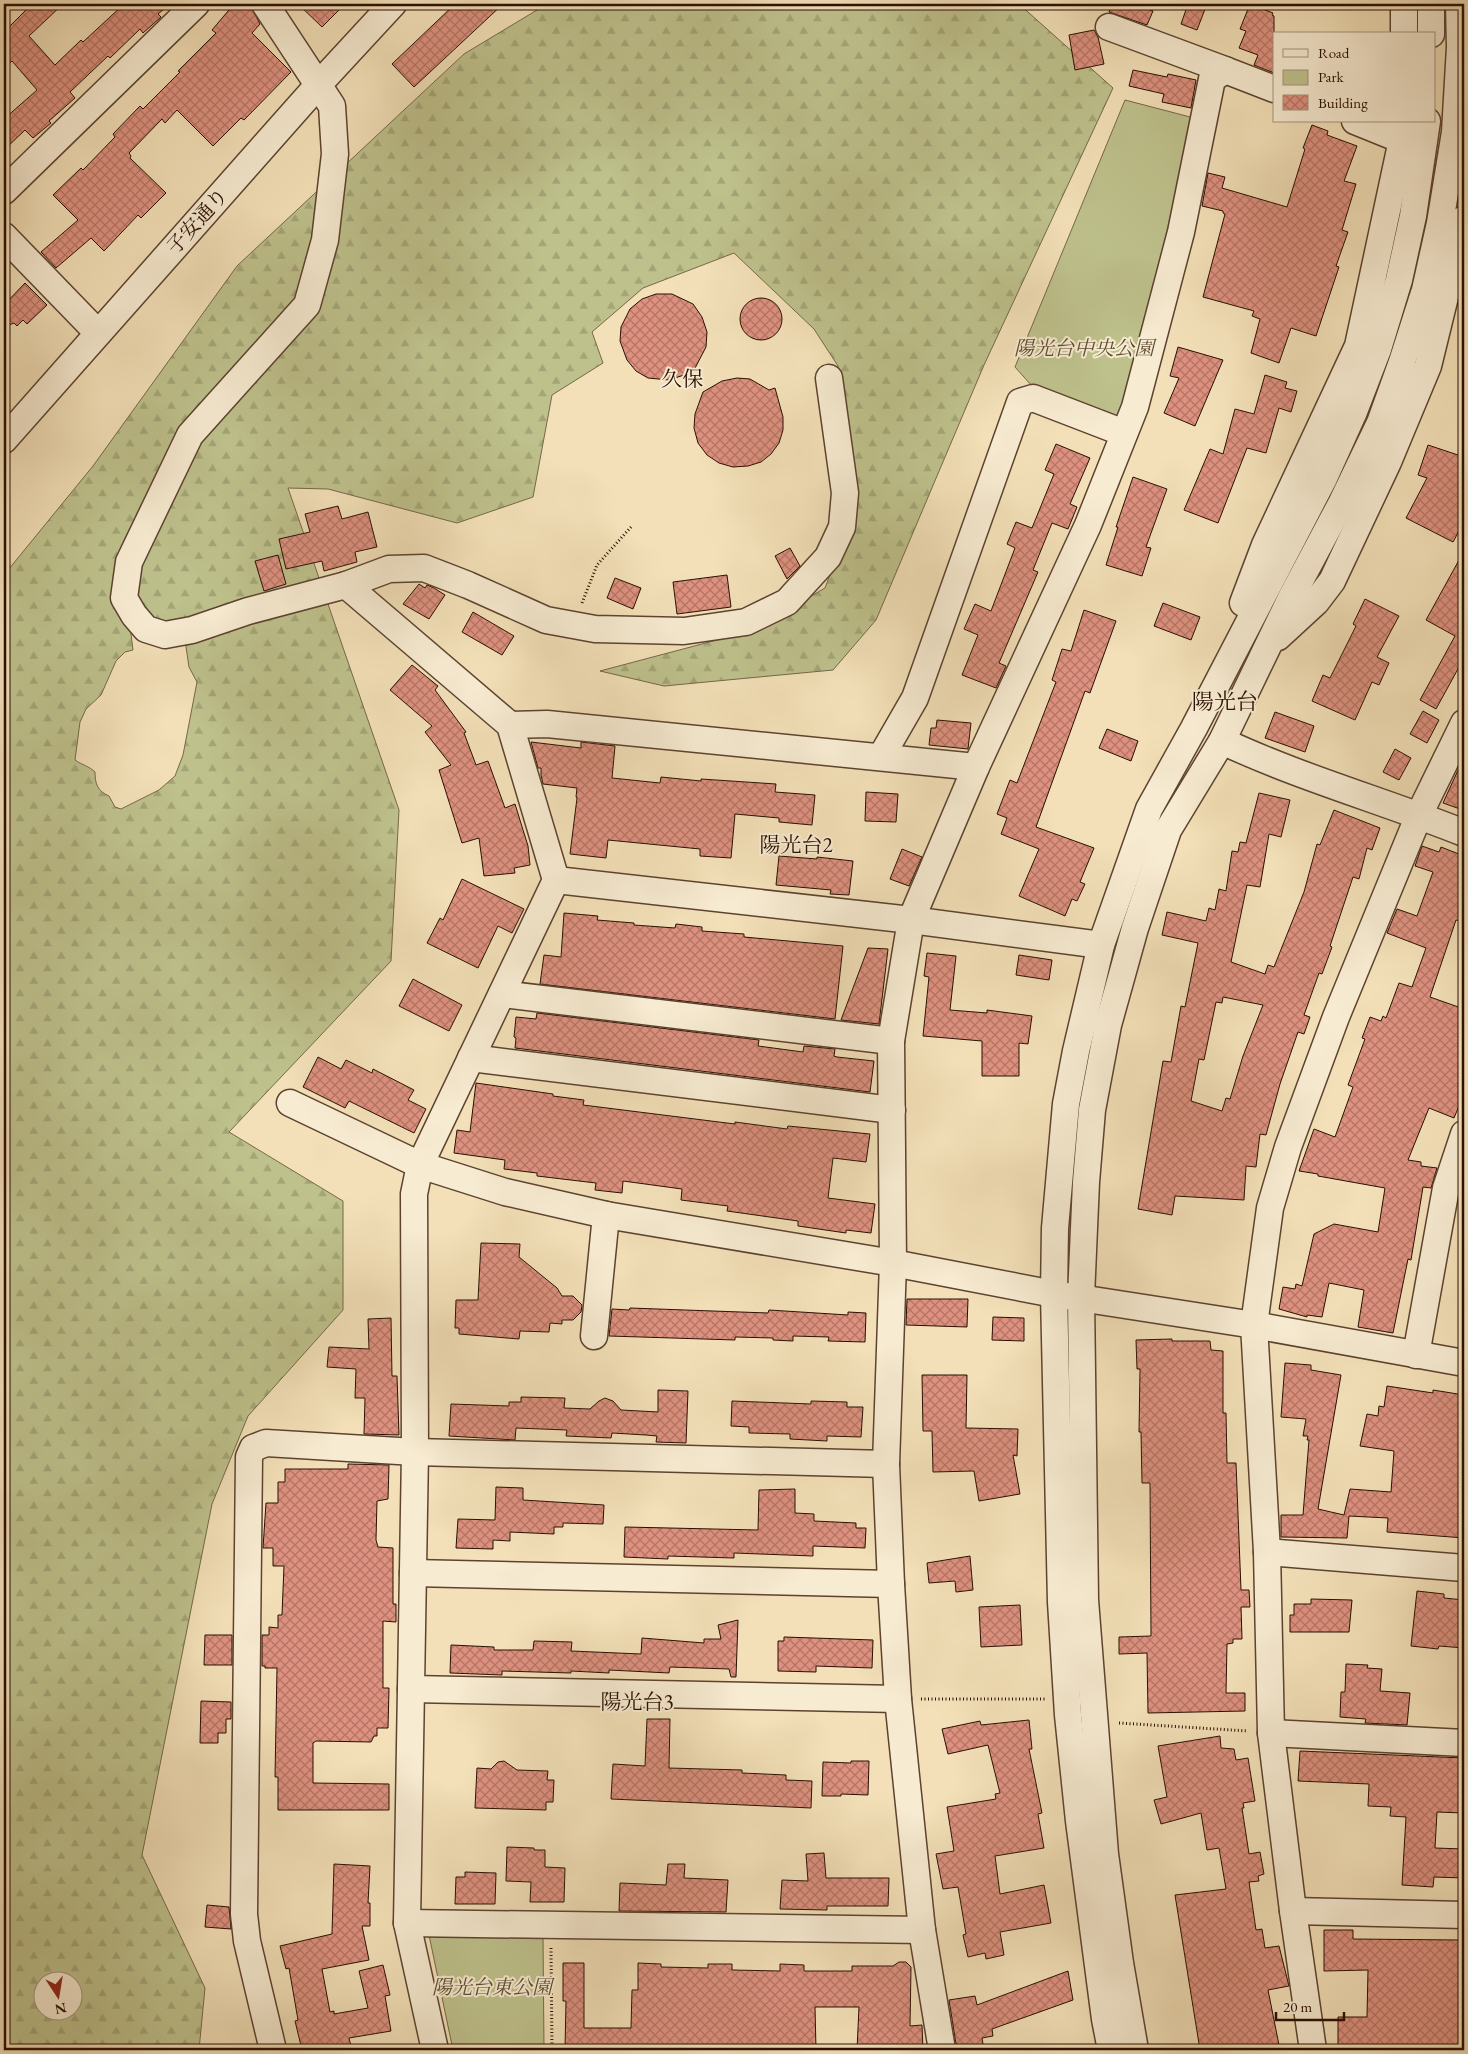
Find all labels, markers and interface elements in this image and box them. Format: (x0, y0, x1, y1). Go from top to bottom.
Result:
legend (1273, 32, 1436, 122)
text: Road (1318, 43, 1350, 62)
text: Park (1318, 67, 1345, 86)
text: Building (1318, 93, 1368, 112)
street label: 子安通り (161, 183, 233, 259)
park label: 陽光台中央公園 (1014, 335, 1157, 361)
district label: 久保 (661, 365, 703, 392)
district label: 陽光台 (1192, 687, 1258, 716)
district label: 陽光台2 (759, 831, 833, 858)
district label: 陽光台3 (600, 1688, 674, 1715)
north arrow (32, 1972, 82, 2022)
park label: 陽光台東公園 (432, 1974, 555, 2000)
scale bar (1276, 1989, 1343, 2021)
text: 20 m (1283, 1997, 1312, 2016)
text: N (53, 1999, 68, 2019)

